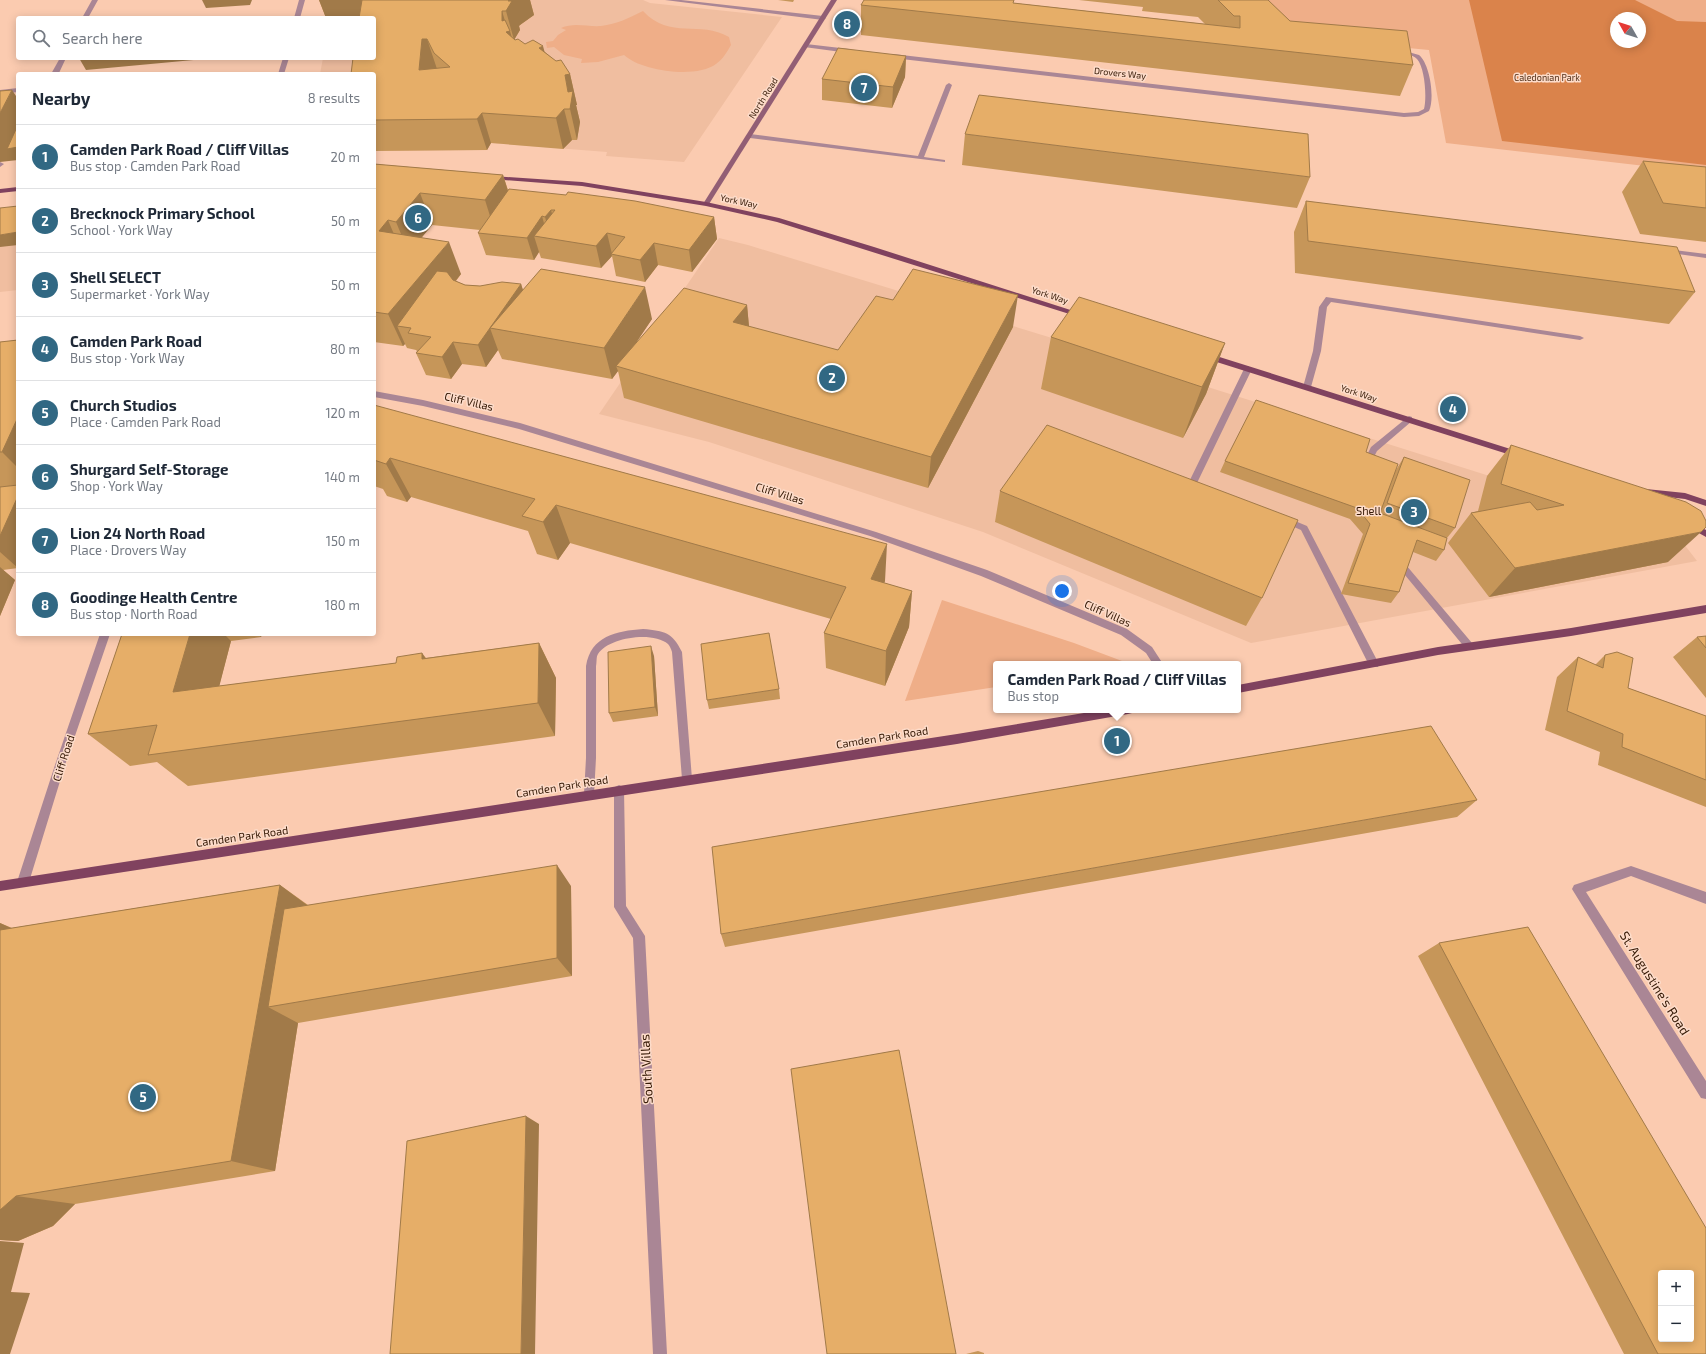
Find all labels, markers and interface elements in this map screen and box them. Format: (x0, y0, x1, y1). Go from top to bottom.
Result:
pin: 8 (834, 9, 860, 39)
north arrow (1610, 12, 1646, 48)
search box (16, 16, 376, 60)
icon: search (30, 27, 52, 49)
text: Search here (62, 29, 143, 47)
street label: Drovers Way (1093, 65, 1147, 81)
park label: Caledonian Park (1514, 72, 1580, 83)
pin: 7 (851, 73, 877, 103)
street label: North Road (746, 75, 780, 121)
text: Nearby (32, 88, 90, 108)
text: 8 results (308, 90, 360, 106)
text: Camden Park Road / Cliff Villas (70, 140, 289, 158)
text: 1 (42, 149, 48, 165)
text: 20 m (331, 149, 360, 165)
text: Bus stop · Camden Park Road (70, 158, 240, 174)
street label: York Way (719, 192, 759, 210)
pin: 6 (405, 203, 431, 233)
text: Brecknock Primary School (70, 204, 255, 222)
text: 2 (41, 213, 49, 229)
text: 50 m (331, 213, 360, 229)
text: School · York Way (70, 222, 173, 238)
text: Shell SELECT (70, 268, 161, 286)
text: 3 (41, 277, 49, 293)
text: 50 m (331, 277, 360, 293)
street label: York Way (1030, 284, 1070, 306)
text: Supermarket · York Way (70, 286, 210, 302)
text: Camden Park Road (70, 332, 202, 350)
text: 4 (41, 341, 49, 357)
text: 80 m (330, 341, 360, 357)
text: Bus stop · York Way (70, 350, 185, 366)
pin: 2 (819, 363, 845, 393)
street label: York Way (1339, 382, 1379, 404)
street label: Cliff Villas (443, 389, 495, 413)
pin: 4 (1440, 394, 1466, 424)
text: Church Studios (70, 396, 177, 414)
text: 5 (41, 405, 49, 421)
text: 120 m (325, 405, 360, 421)
text: Place · Camden Park Road (70, 414, 221, 430)
text: Shurgard Self-Storage (70, 460, 228, 478)
text: 6 (41, 469, 49, 485)
text: 140 m (325, 469, 360, 485)
text: Shop · York Way (70, 478, 163, 494)
street label: Cliff Villas (754, 479, 806, 507)
pin: 3 (1401, 497, 1427, 527)
place label: Shell (1356, 504, 1382, 517)
marker: Shell (1384, 505, 1394, 515)
text: Lion 24 North Road (70, 524, 205, 542)
text: 7 (42, 533, 48, 549)
text: 150 m (326, 533, 360, 549)
text: Place · Drovers Way (70, 542, 186, 558)
your location (1052, 581, 1072, 601)
text: Goodinge Health Centre (70, 588, 238, 606)
text: 8 (41, 597, 49, 613)
text: 180 m (325, 597, 360, 613)
street label: Cliff Villas (1083, 597, 1134, 629)
text: Bus stop · North Road (70, 606, 197, 622)
popup (993, 661, 1241, 713)
text: Camden Park Road / Cliff Villas (1008, 670, 1226, 688)
text: Bus stop (1008, 688, 1059, 704)
street label: Camden Park Road (835, 723, 929, 751)
pin: 1 (1104, 726, 1130, 756)
street label: Cliff Road (49, 733, 77, 783)
street label: Camden Park Road (515, 772, 609, 800)
street label: Camden Park Road (195, 823, 289, 849)
street label: St. Augustine's Road (1617, 928, 1693, 1038)
street label: South Villas (636, 1034, 656, 1104)
pin: 5 (130, 1082, 156, 1112)
map controls (1658, 1270, 1694, 1342)
button: + (1658, 1270, 1694, 1306)
button: − (1658, 1306, 1694, 1342)

